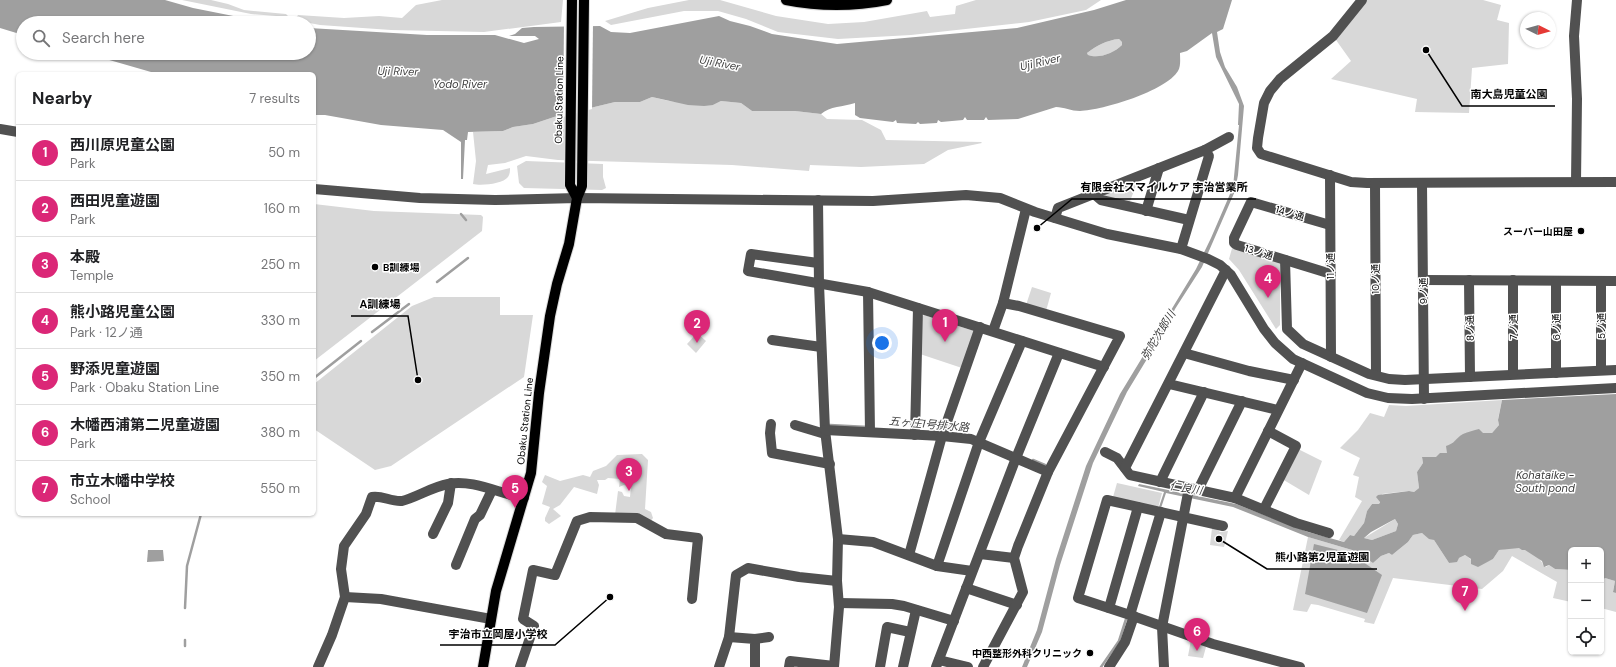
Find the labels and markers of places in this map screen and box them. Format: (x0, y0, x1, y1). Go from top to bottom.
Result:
callout: 南大島児童公園 (1462, 83, 1555, 106)
callout: 有限会社スマイルケア 宇治営業所 (1072, 176, 1256, 199)
place label: スーパー山田屋 (1503, 225, 1573, 238)
marker: スーパー山田屋 (1576, 226, 1586, 236)
place label: B訓練場 (383, 261, 419, 274)
marker: B訓練場 (370, 262, 380, 272)
pin: 4 (1255, 265, 1281, 298)
callout: A訓練場 (351, 293, 408, 316)
pin: 1 (932, 309, 958, 342)
pin: 2 (684, 310, 710, 343)
pin: 3 (616, 458, 642, 491)
pin: 5 (502, 475, 528, 508)
callout: 熊小路第2児童遊園 (1267, 546, 1377, 569)
pin: 7 (1452, 578, 1478, 611)
pin: 6 (1184, 618, 1210, 651)
callout: 宇治市立岡屋小学校 (440, 622, 555, 645)
place label: 中西整形外科クリニック (972, 647, 1082, 660)
marker: 中西整形外科クリニック (1085, 648, 1095, 658)

